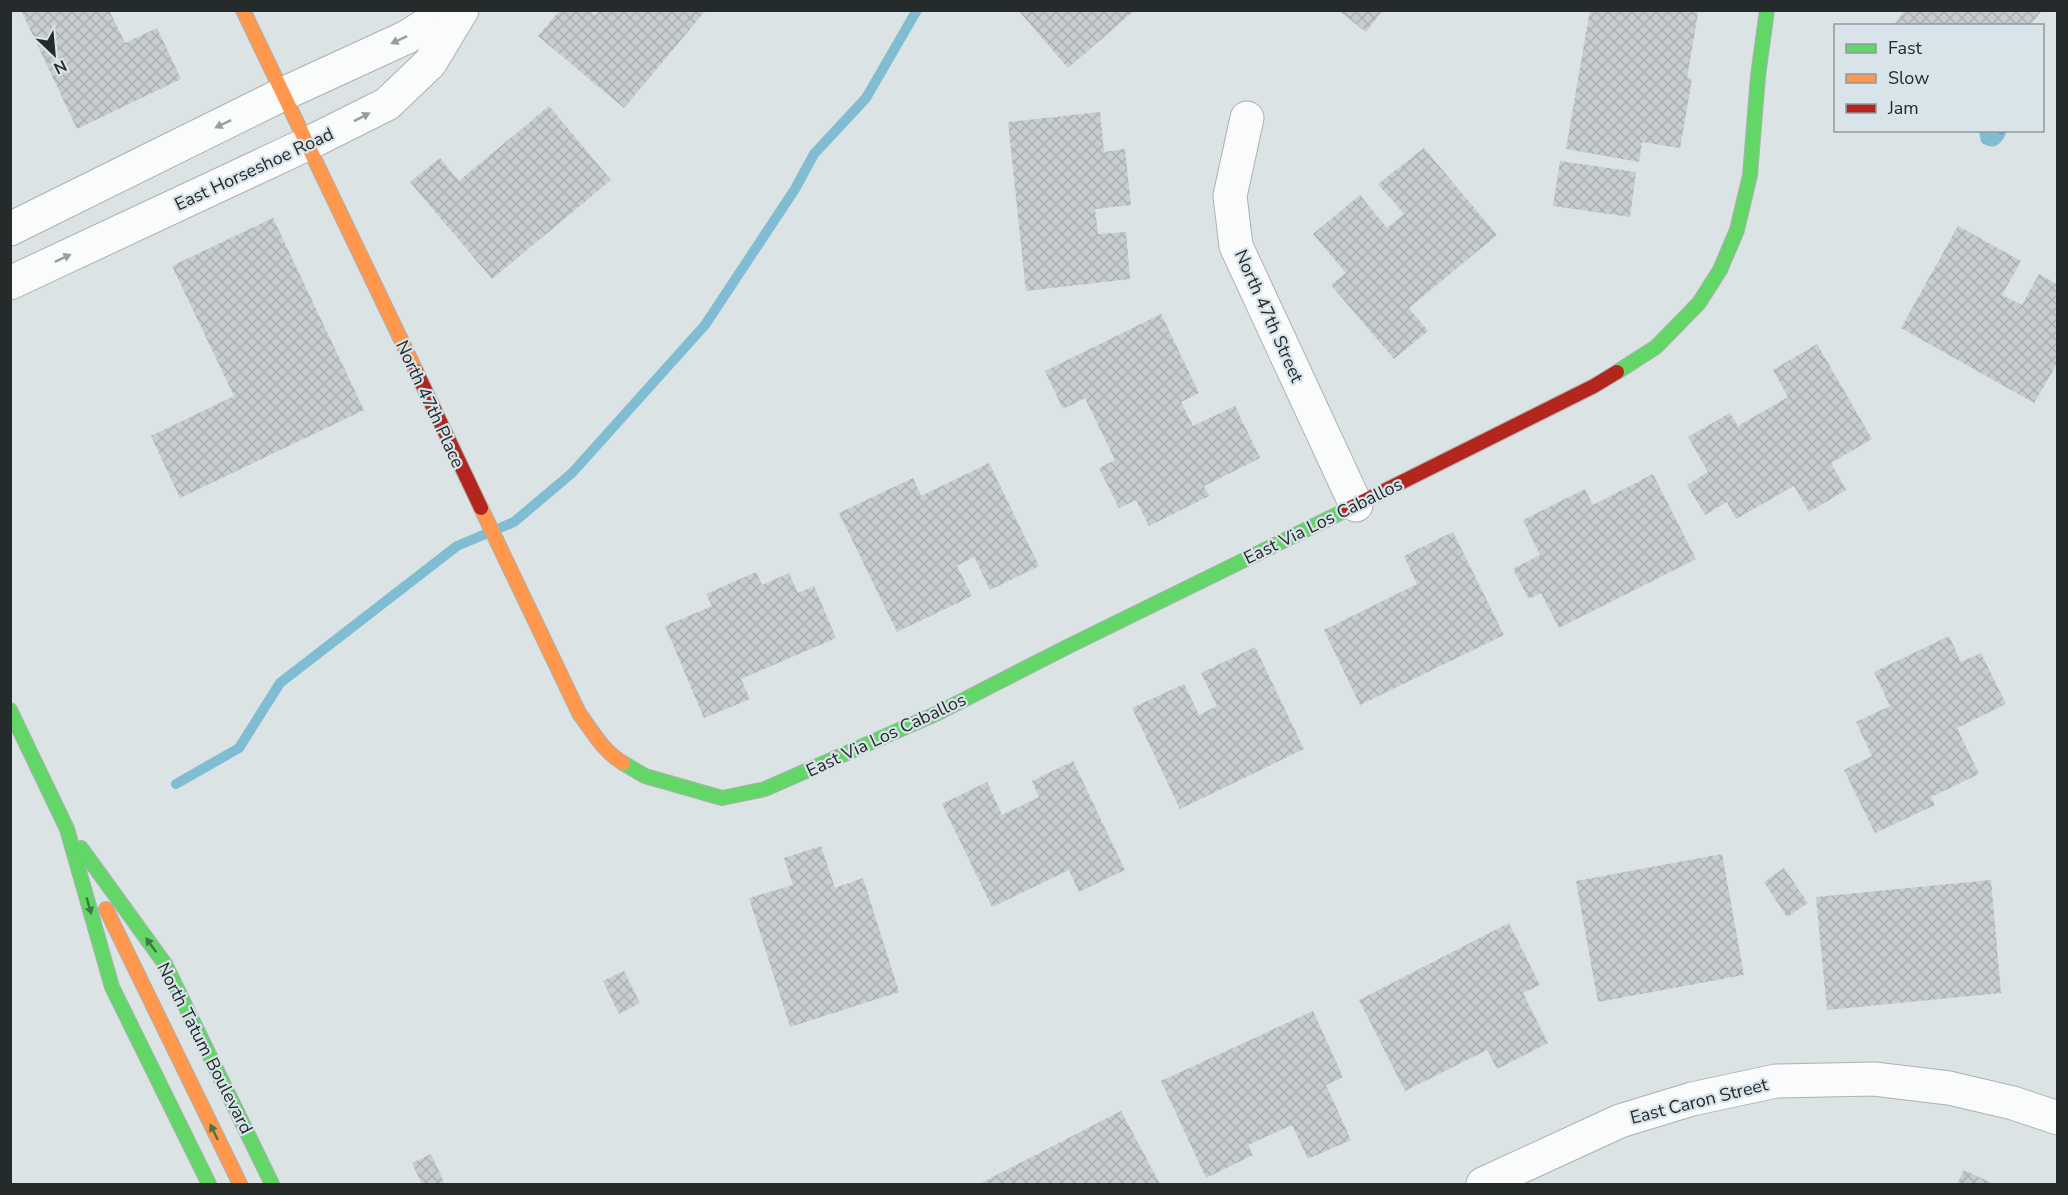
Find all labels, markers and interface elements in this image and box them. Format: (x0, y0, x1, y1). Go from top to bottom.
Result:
north arrow (24, 24, 84, 84)
legend (1834, 24, 2044, 132)
one-way arrow (390, 35, 408, 45)
text: Fast (1888, 36, 1923, 60)
text: N (50, 54, 70, 79)
text: Slow (1888, 66, 1929, 90)
text: Jam (1887, 96, 1919, 120)
one-way arrow (353, 112, 370, 122)
one-way arrow (214, 119, 231, 128)
street label: East Horseshoe Road (171, 122, 337, 216)
street label: North 47th Street (1229, 246, 1309, 387)
one-way arrow (55, 254, 72, 263)
street label: North 47th Place (390, 336, 470, 472)
street label: East Via Los Caballos (1240, 472, 1406, 570)
street label: East Via Los Caballos (802, 687, 970, 783)
one-way arrow (85, 897, 94, 915)
one-way arrow (146, 938, 158, 953)
street label: North Tatum Boulevard (151, 958, 259, 1138)
street label: East Caron Street (1628, 1072, 1771, 1130)
one-way arrow (210, 1123, 219, 1140)

